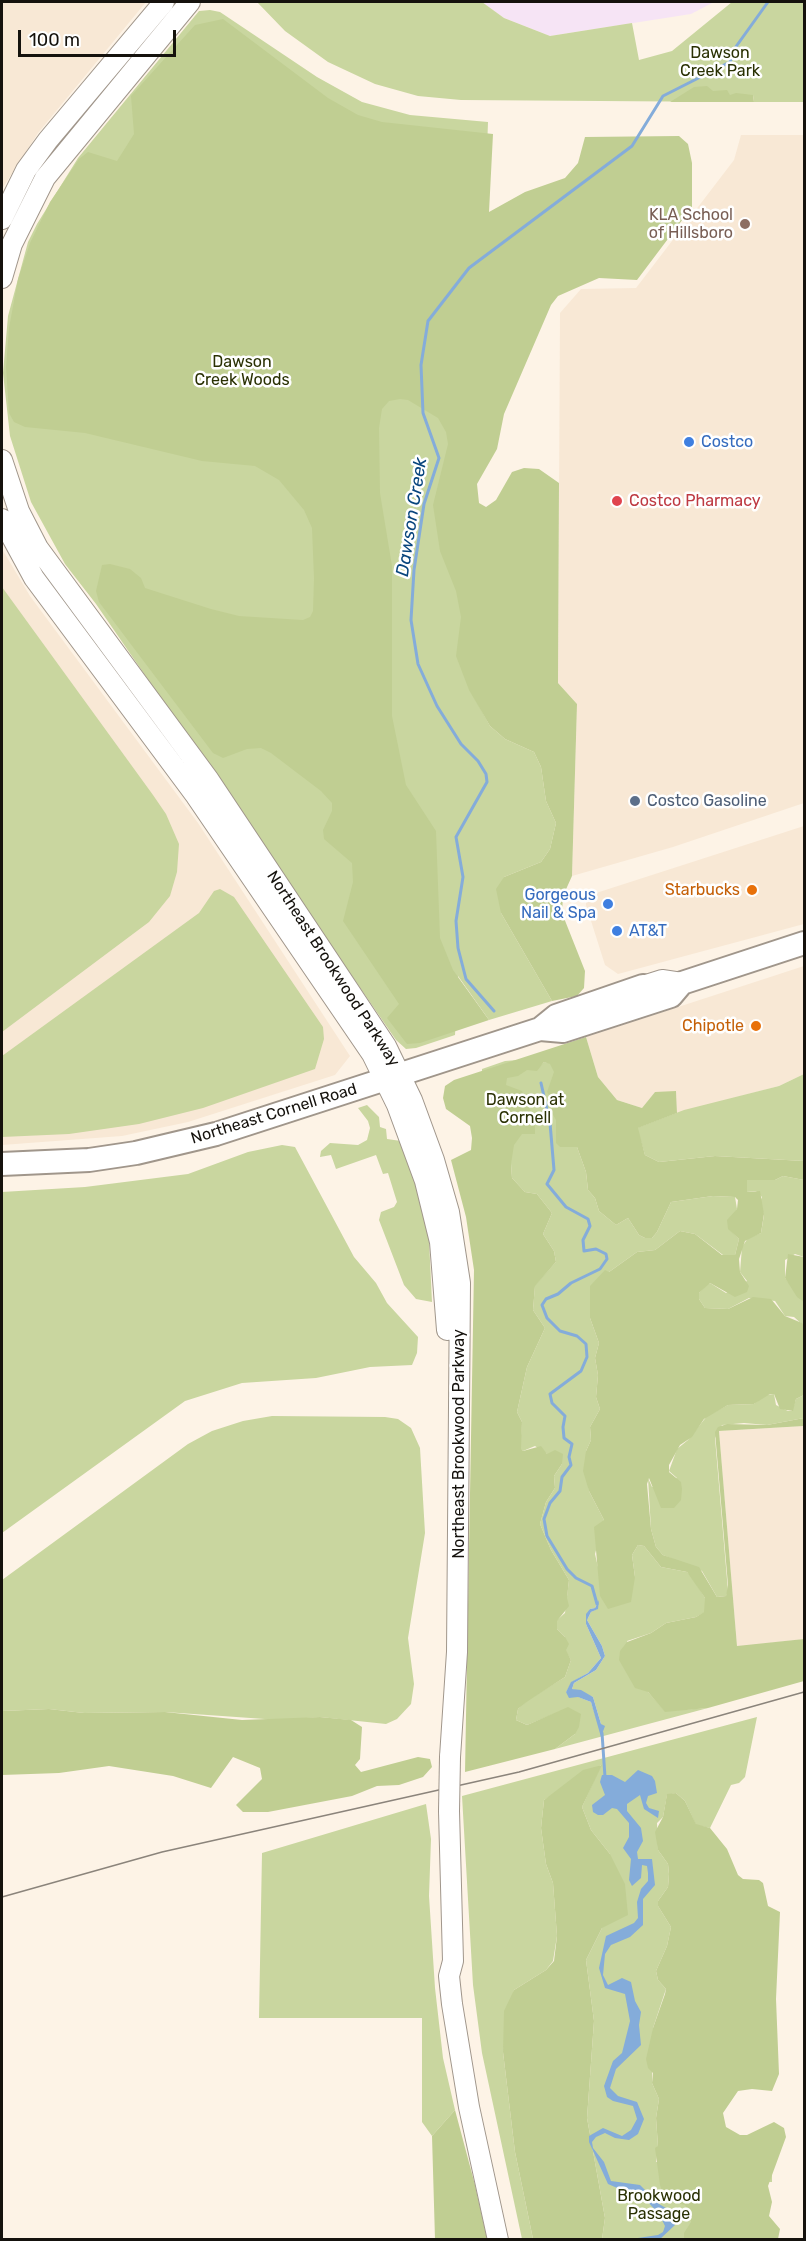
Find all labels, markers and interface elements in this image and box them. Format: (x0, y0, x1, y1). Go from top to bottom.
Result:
scale bar (21, 18, 178, 56)
text: 100 m (29, 29, 80, 51)
park label: Dawson Creek Park (680, 43, 760, 81)
place label: KLA School of Hillsboro (649, 205, 733, 243)
marker: KLA School of Hillsboro (738, 217, 752, 231)
park label: Dawson Creek Woods (194, 352, 290, 390)
place label: Costco (701, 432, 753, 452)
marker: Costco (682, 435, 696, 449)
water label: Dawson Creek (392, 456, 432, 578)
place label: Costco Pharmacy (629, 491, 761, 511)
marker: Costco Pharmacy (610, 494, 624, 508)
place label: Costco Gasoline (647, 791, 767, 811)
marker: Costco Gasoline (628, 794, 642, 808)
street label: Northeast Brookwood Parkway (262, 868, 404, 1070)
place label: Starbucks (665, 880, 740, 900)
marker: Starbucks (745, 883, 759, 897)
place label: Gorgeous Nail & Spa (521, 885, 596, 923)
marker: Gorgeous Nail & Spa (601, 897, 615, 911)
place label: AT&T (629, 921, 667, 941)
marker: AT&T (610, 924, 624, 938)
place label: Chipotle (682, 1016, 744, 1036)
marker: Chipotle (749, 1019, 763, 1033)
street label: Northeast Cornell Road (189, 1080, 359, 1148)
park label: Dawson at Cornell (486, 1090, 564, 1128)
street label: Northeast Brookwood Parkway (449, 1329, 469, 1559)
park label: Brookwood Passage (617, 2186, 701, 2224)

